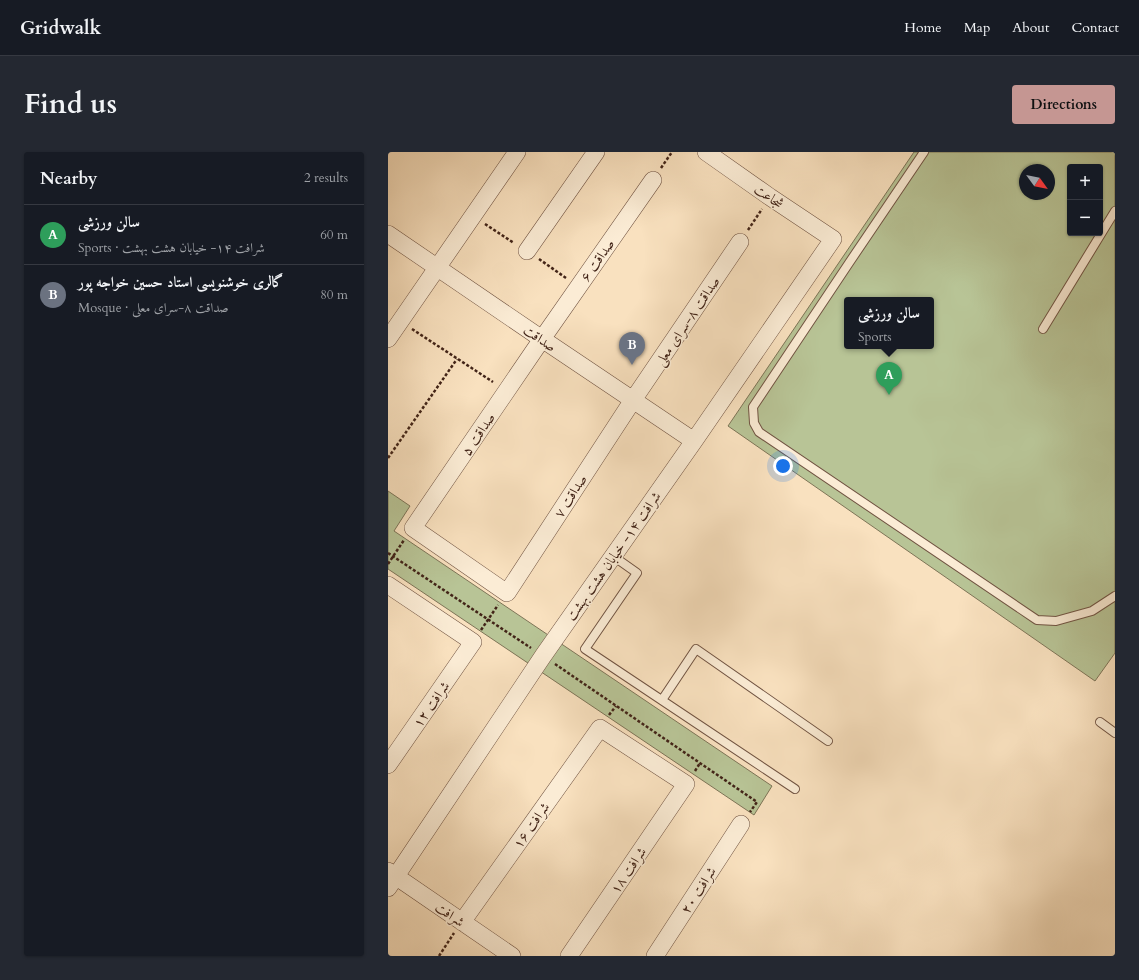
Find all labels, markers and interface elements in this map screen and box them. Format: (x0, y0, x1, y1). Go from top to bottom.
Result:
text: Gridwalk (20, 15, 101, 41)
text: Home (904, 18, 942, 37)
text: Map (964, 18, 990, 37)
text: About (1012, 18, 1049, 37)
text: Contact (1071, 18, 1119, 37)
text: Find us (24, 85, 117, 123)
button: Directions (1012, 85, 1115, 124)
north arrow (1019, 164, 1055, 200)
map controls (1067, 164, 1103, 236)
button: + (1067, 164, 1103, 200)
text: Nearby (40, 167, 97, 190)
text: 2 results (304, 169, 348, 187)
street label: شجاعت (750, 180, 787, 213)
button: − (1067, 200, 1103, 236)
text: سالن ورزشی (78, 212, 140, 232)
text: A (48, 226, 58, 244)
text: 60 m (320, 226, 348, 244)
street label: صداقت ۶ (576, 235, 619, 285)
text: Sports · شرافت ۱۴- خیابان هشت بهشت (78, 239, 265, 257)
text: گالری خوشنویسی استاد حسین خواجه پور (78, 272, 283, 292)
street label: صداقت ۸-سرای معلی (650, 273, 724, 370)
text: B (48, 286, 58, 304)
text: 80 m (320, 286, 348, 304)
popup (844, 297, 934, 349)
text: Mosque · صداقت ۸-سرای معلی (78, 299, 229, 317)
text: سالن ورزشی (858, 303, 920, 323)
street label: صداقت (520, 320, 560, 356)
text: Sports (858, 328, 892, 346)
pin: B (619, 332, 645, 365)
pin: A (876, 362, 902, 395)
street label: صداقت ۵ (457, 409, 500, 459)
your location (773, 456, 793, 476)
street label: صداقت ۷ (549, 471, 591, 522)
street label: شرافت ۱۴- خیابان هشت بهشت (562, 488, 665, 625)
street label: شرافت ۱۲ (409, 677, 454, 731)
street label: شرافت ۱۶ (509, 798, 554, 852)
street label: شرافت ۱۸ (606, 843, 651, 897)
street label: شرافت ۲۰ (676, 863, 721, 917)
street label: شرافت (431, 898, 468, 931)

